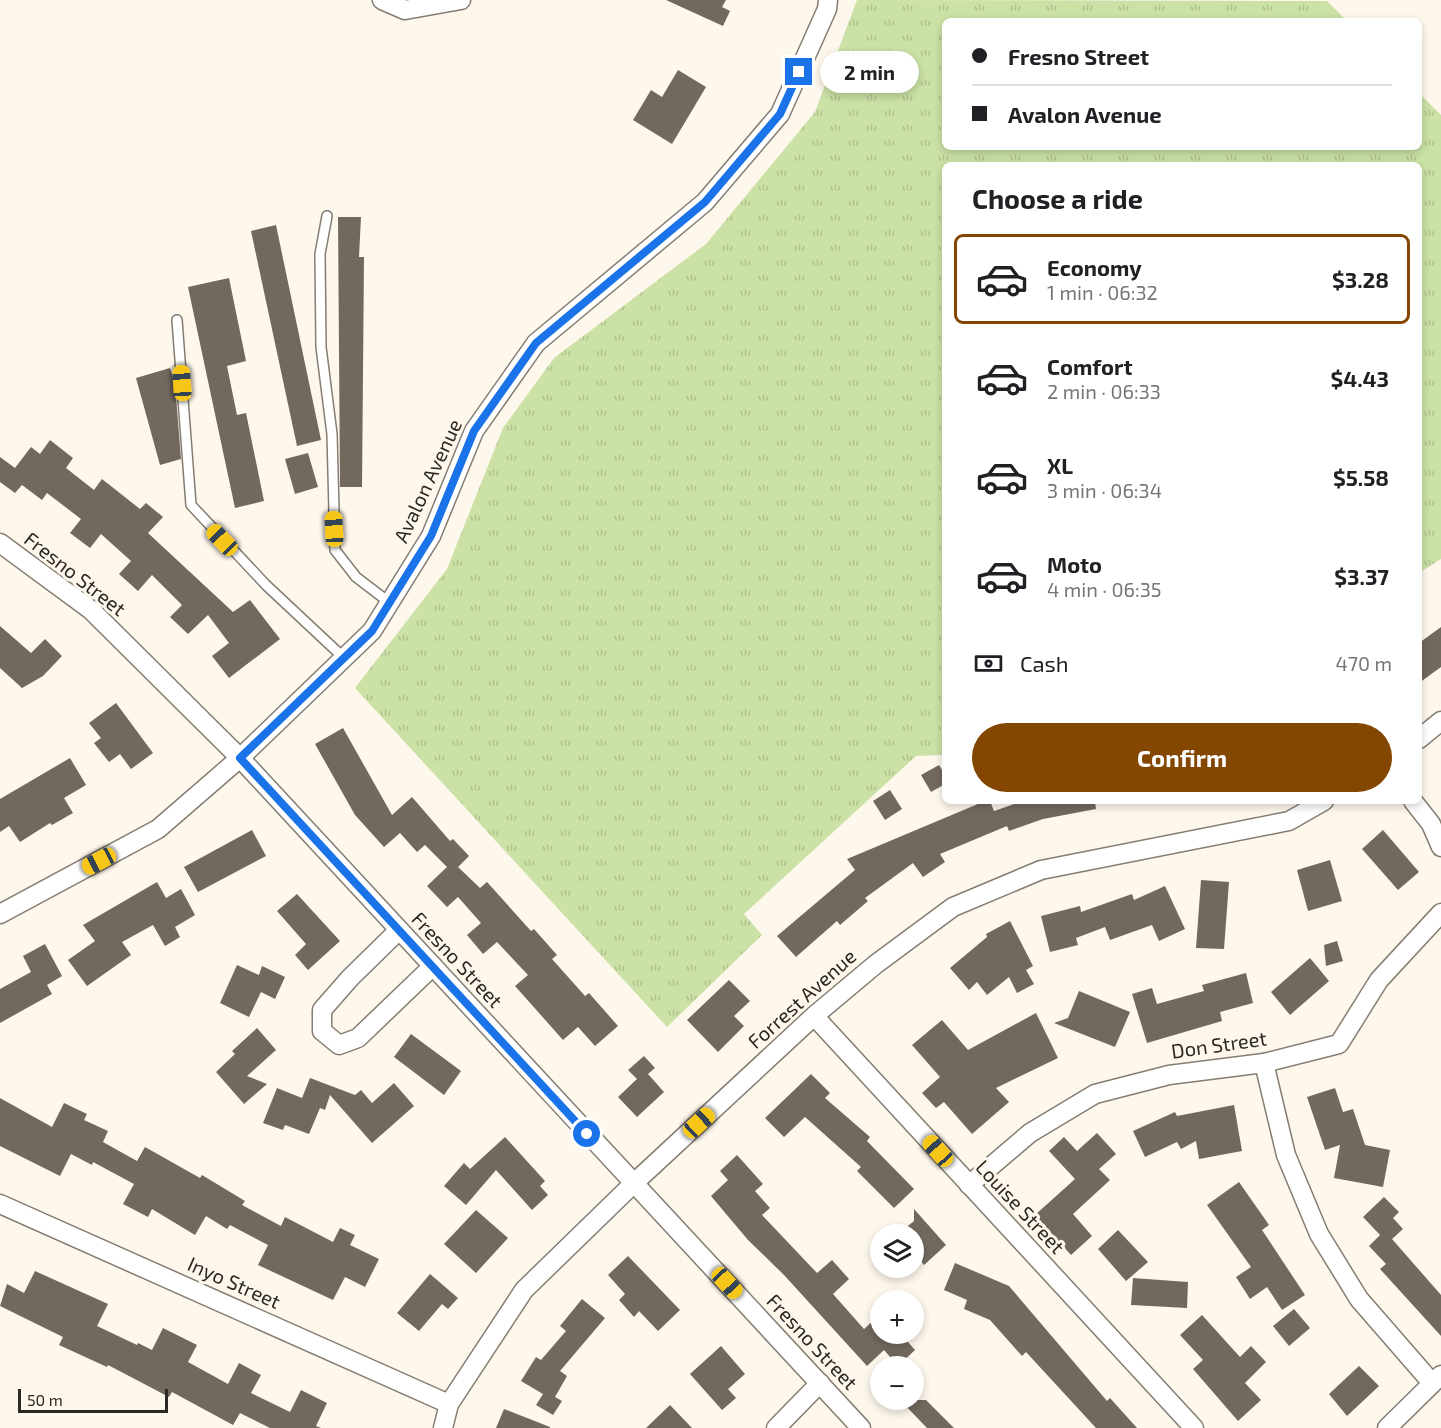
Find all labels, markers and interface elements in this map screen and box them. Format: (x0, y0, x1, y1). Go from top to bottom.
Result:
text: Fresno Street (1008, 43, 1149, 69)
callout: 2 min (820, 51, 919, 93)
route end (785, 58, 812, 85)
text: 2 min (844, 60, 895, 84)
text: Avalon Avenue (1008, 101, 1162, 127)
text: Choose a ride (972, 182, 1143, 214)
icon: car (975, 252, 1029, 306)
text: Economy (1047, 254, 1142, 280)
text: $3.28 (1332, 266, 1389, 292)
text: 1 min · 06:32 (1047, 280, 1158, 304)
icon: car (975, 351, 1029, 405)
text: Comfort (1047, 353, 1132, 379)
car (172, 364, 192, 402)
text: $4.43 (1330, 365, 1389, 391)
text: 2 min · 06:33 (1047, 379, 1161, 403)
street label: Avalon Avenue (388, 415, 466, 546)
icon: car (975, 450, 1029, 504)
text: XL (1047, 452, 1073, 478)
text: $5.58 (1333, 464, 1389, 490)
text: 3 min · 06:34 (1047, 478, 1162, 502)
car (324, 511, 344, 547)
car (203, 521, 241, 559)
street label: Fresno Street (20, 526, 131, 620)
icon: car (975, 549, 1029, 603)
text: Moto (1047, 551, 1102, 577)
text: $3.37 (1334, 563, 1389, 589)
text: 4 min · 06:35 (1047, 577, 1162, 601)
icon: cash (972, 647, 1005, 680)
text: Cash (1020, 650, 1069, 676)
text: 470 m (1335, 651, 1392, 675)
button: Confirm (972, 723, 1392, 792)
car (79, 845, 119, 877)
street label: Fresno Street (407, 906, 508, 1012)
street label: Forrest Avenue (742, 943, 860, 1053)
street label: Don Street (1170, 1025, 1269, 1063)
car (680, 1104, 718, 1142)
route start (573, 1120, 600, 1147)
car (919, 1132, 957, 1170)
street label: Louise Street (971, 1155, 1070, 1258)
map controls (870, 1224, 924, 1410)
button: layers (870, 1224, 924, 1278)
street label: Inyo Street (184, 1251, 285, 1313)
car (708, 1264, 746, 1302)
street label: Fresno Street (762, 1288, 863, 1394)
button: + (870, 1290, 924, 1344)
button: − (870, 1356, 924, 1410)
scale bar (18, 1386, 168, 1414)
text: 50 m (27, 1390, 63, 1409)

